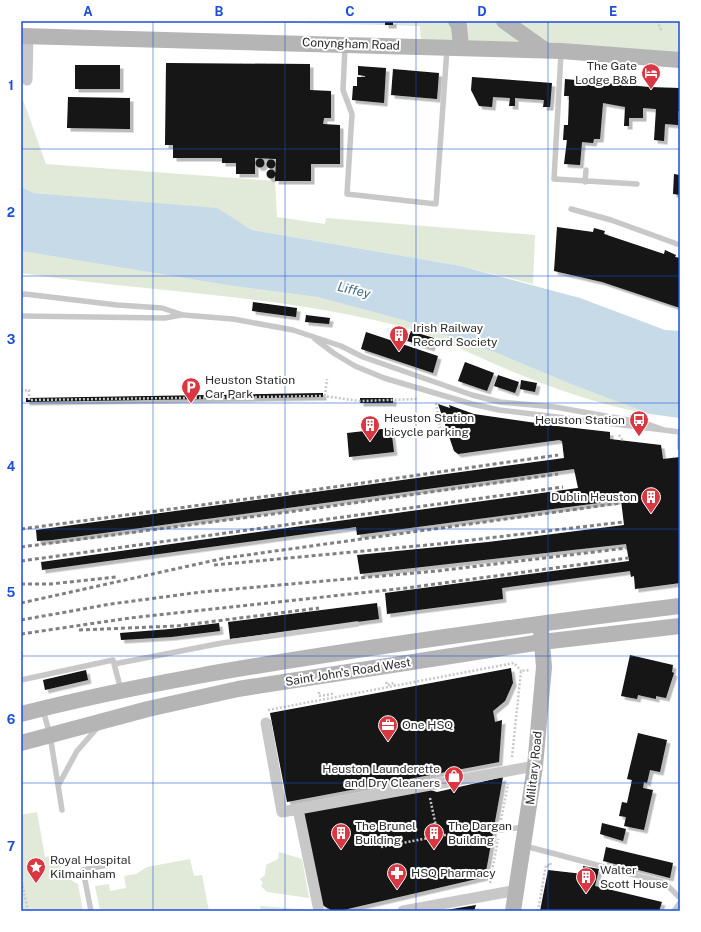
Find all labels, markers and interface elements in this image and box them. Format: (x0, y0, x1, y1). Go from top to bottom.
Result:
text: A (83, 4, 93, 19)
text: B (215, 4, 224, 19)
text: C (345, 4, 355, 19)
text: D (477, 4, 487, 19)
text: E (609, 4, 617, 19)
street label: Conyngham Road (302, 35, 400, 53)
place label: The Gate Lodge B&B (575, 59, 637, 87)
hotel icon: The Gate Lodge B&B (640, 62, 662, 90)
text: 1 (8, 78, 14, 93)
text: 2 (7, 205, 15, 220)
water label: Liffey (336, 279, 372, 301)
place label: Irish Railway Record Society (413, 321, 498, 349)
building icon: Irish Railway Record Society (388, 324, 410, 352)
text: 3 (7, 332, 16, 347)
place label: Heuston Station Car Park (205, 373, 295, 401)
parking icon: Heuston Station Car Park (180, 376, 202, 404)
bus stop icon: Heuston Station (628, 409, 650, 437)
place label: Heuston Station bicycle parking (384, 411, 474, 439)
place label: Heuston Station (535, 413, 625, 427)
building icon: Heuston Station bicycle parking (359, 414, 381, 442)
text: 4 (7, 459, 16, 474)
building icon: Dublin Heuston (640, 486, 662, 514)
place label: Dublin Heuston (551, 490, 637, 504)
text: 5 (7, 585, 16, 600)
street label: Saint John's Road West (284, 655, 412, 689)
text: 6 (7, 712, 16, 727)
office icon: One HSQ (377, 714, 399, 742)
place label: One HSQ (402, 718, 453, 732)
street label: Military Road (523, 730, 545, 806)
place label: Heuston Launderette and Dry Cleaners (322, 762, 440, 790)
shop icon: Heuston Launderette and Dry Cleaners (443, 765, 465, 793)
place label: The Brunel Building (355, 819, 416, 847)
place label: The Dargan Building (448, 819, 512, 847)
building icon: The Brunel Building (330, 822, 352, 850)
building icon: The Dargan Building (423, 822, 445, 850)
text: 7 (7, 839, 15, 854)
place label: Royal Hospital Kilmainham (50, 853, 131, 881)
place icon: Royal Hospital Kilmainham (25, 856, 47, 884)
pharmacy icon: HSQ Pharmacy (386, 862, 408, 890)
place label: Walter Scott House (600, 863, 669, 891)
place label: HSQ Pharmacy (411, 866, 496, 880)
building icon: Walter Scott House (575, 866, 597, 894)

